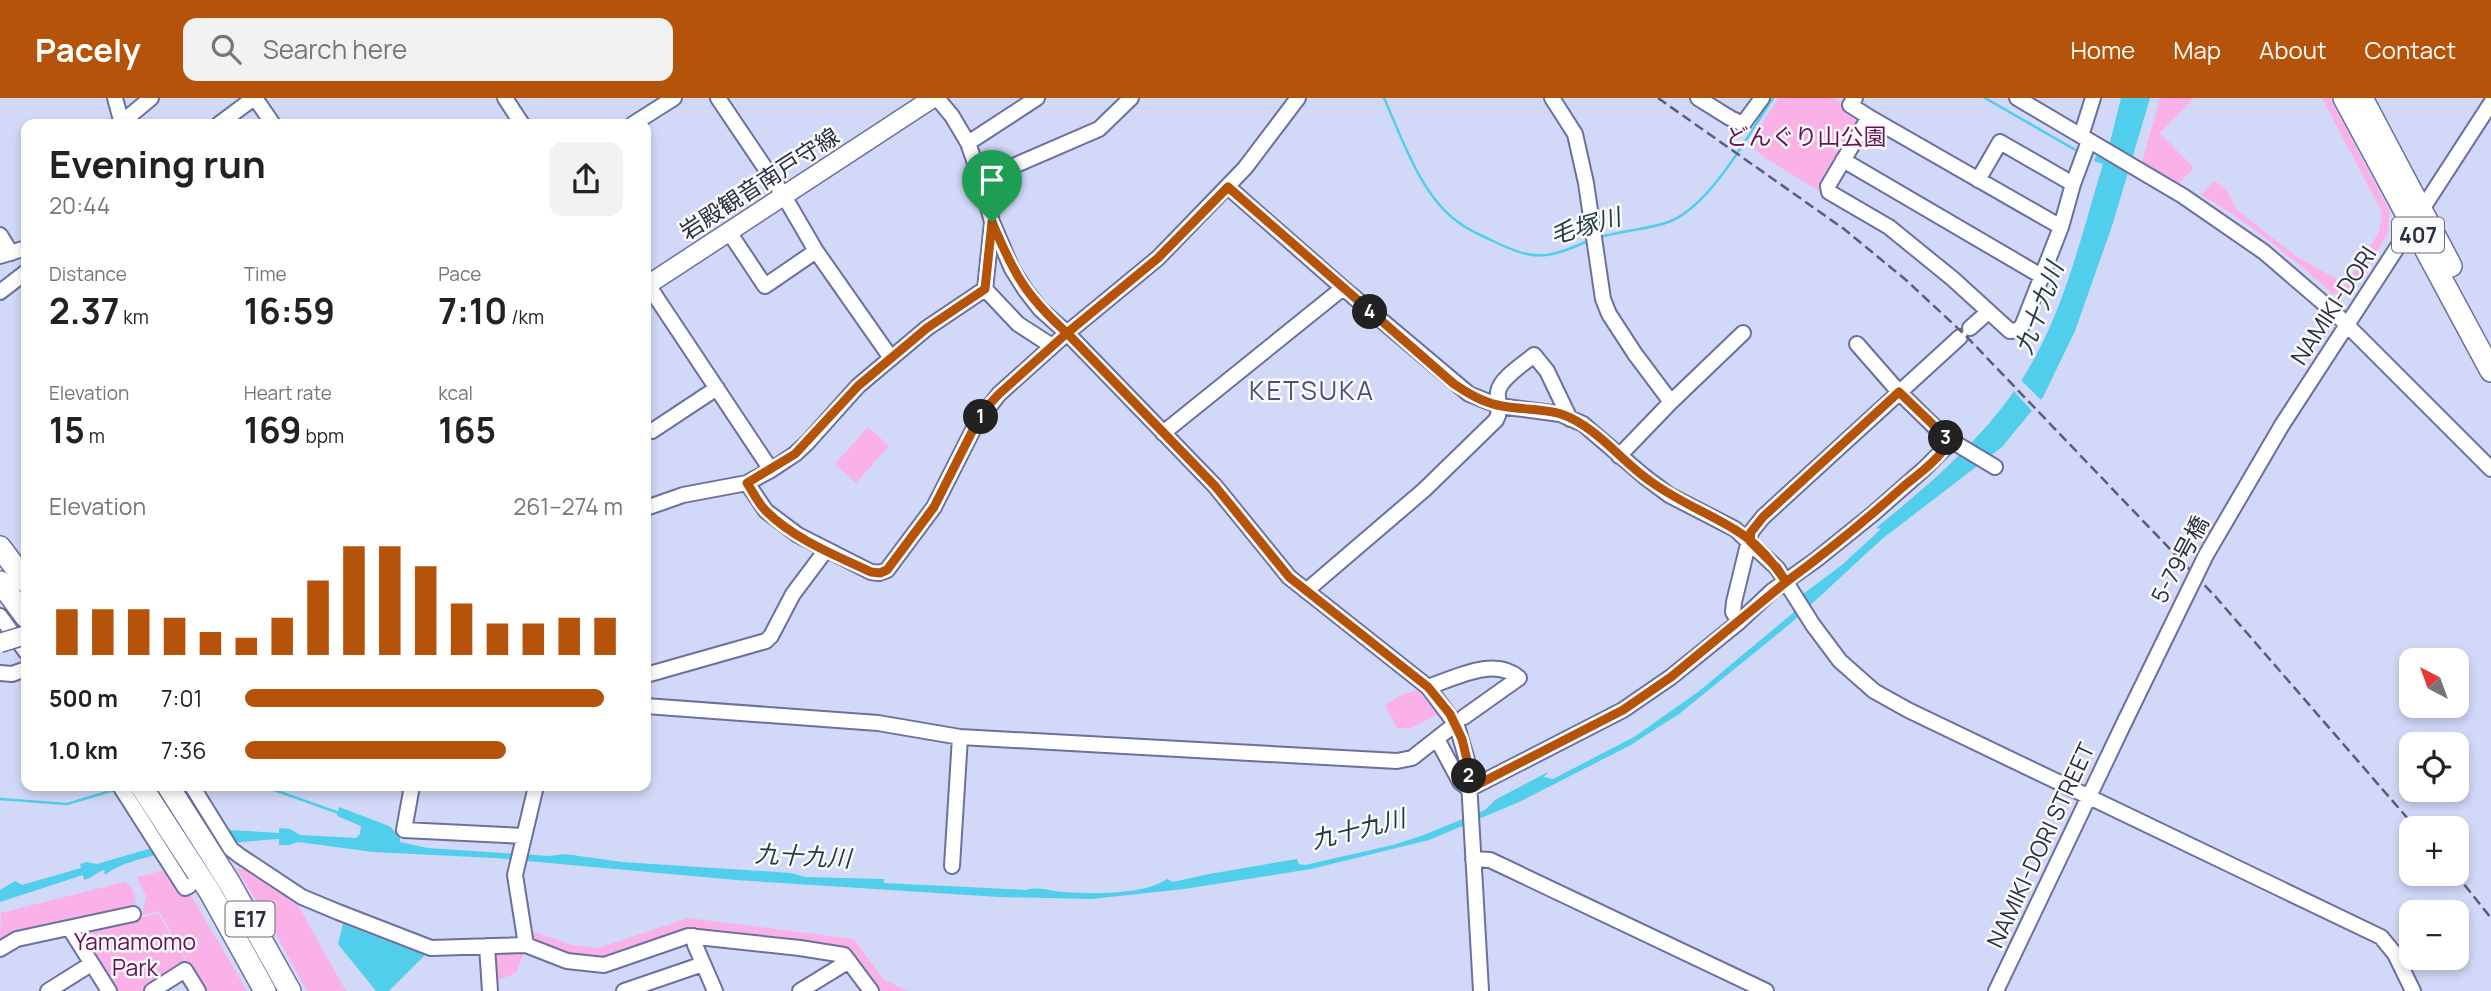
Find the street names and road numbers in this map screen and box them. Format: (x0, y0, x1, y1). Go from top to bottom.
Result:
street label: 岩殿観音南戸守線 (673, 119, 845, 247)
road number: 407 (2392, 218, 2444, 252)
street label: NAMIKI-DORI (2283, 239, 2383, 371)
street label: 5-79号橋 (2143, 510, 2215, 608)
street label: NAMIKI-DORI STREET (1978, 737, 2102, 953)
road number: E17 (226, 902, 274, 936)

